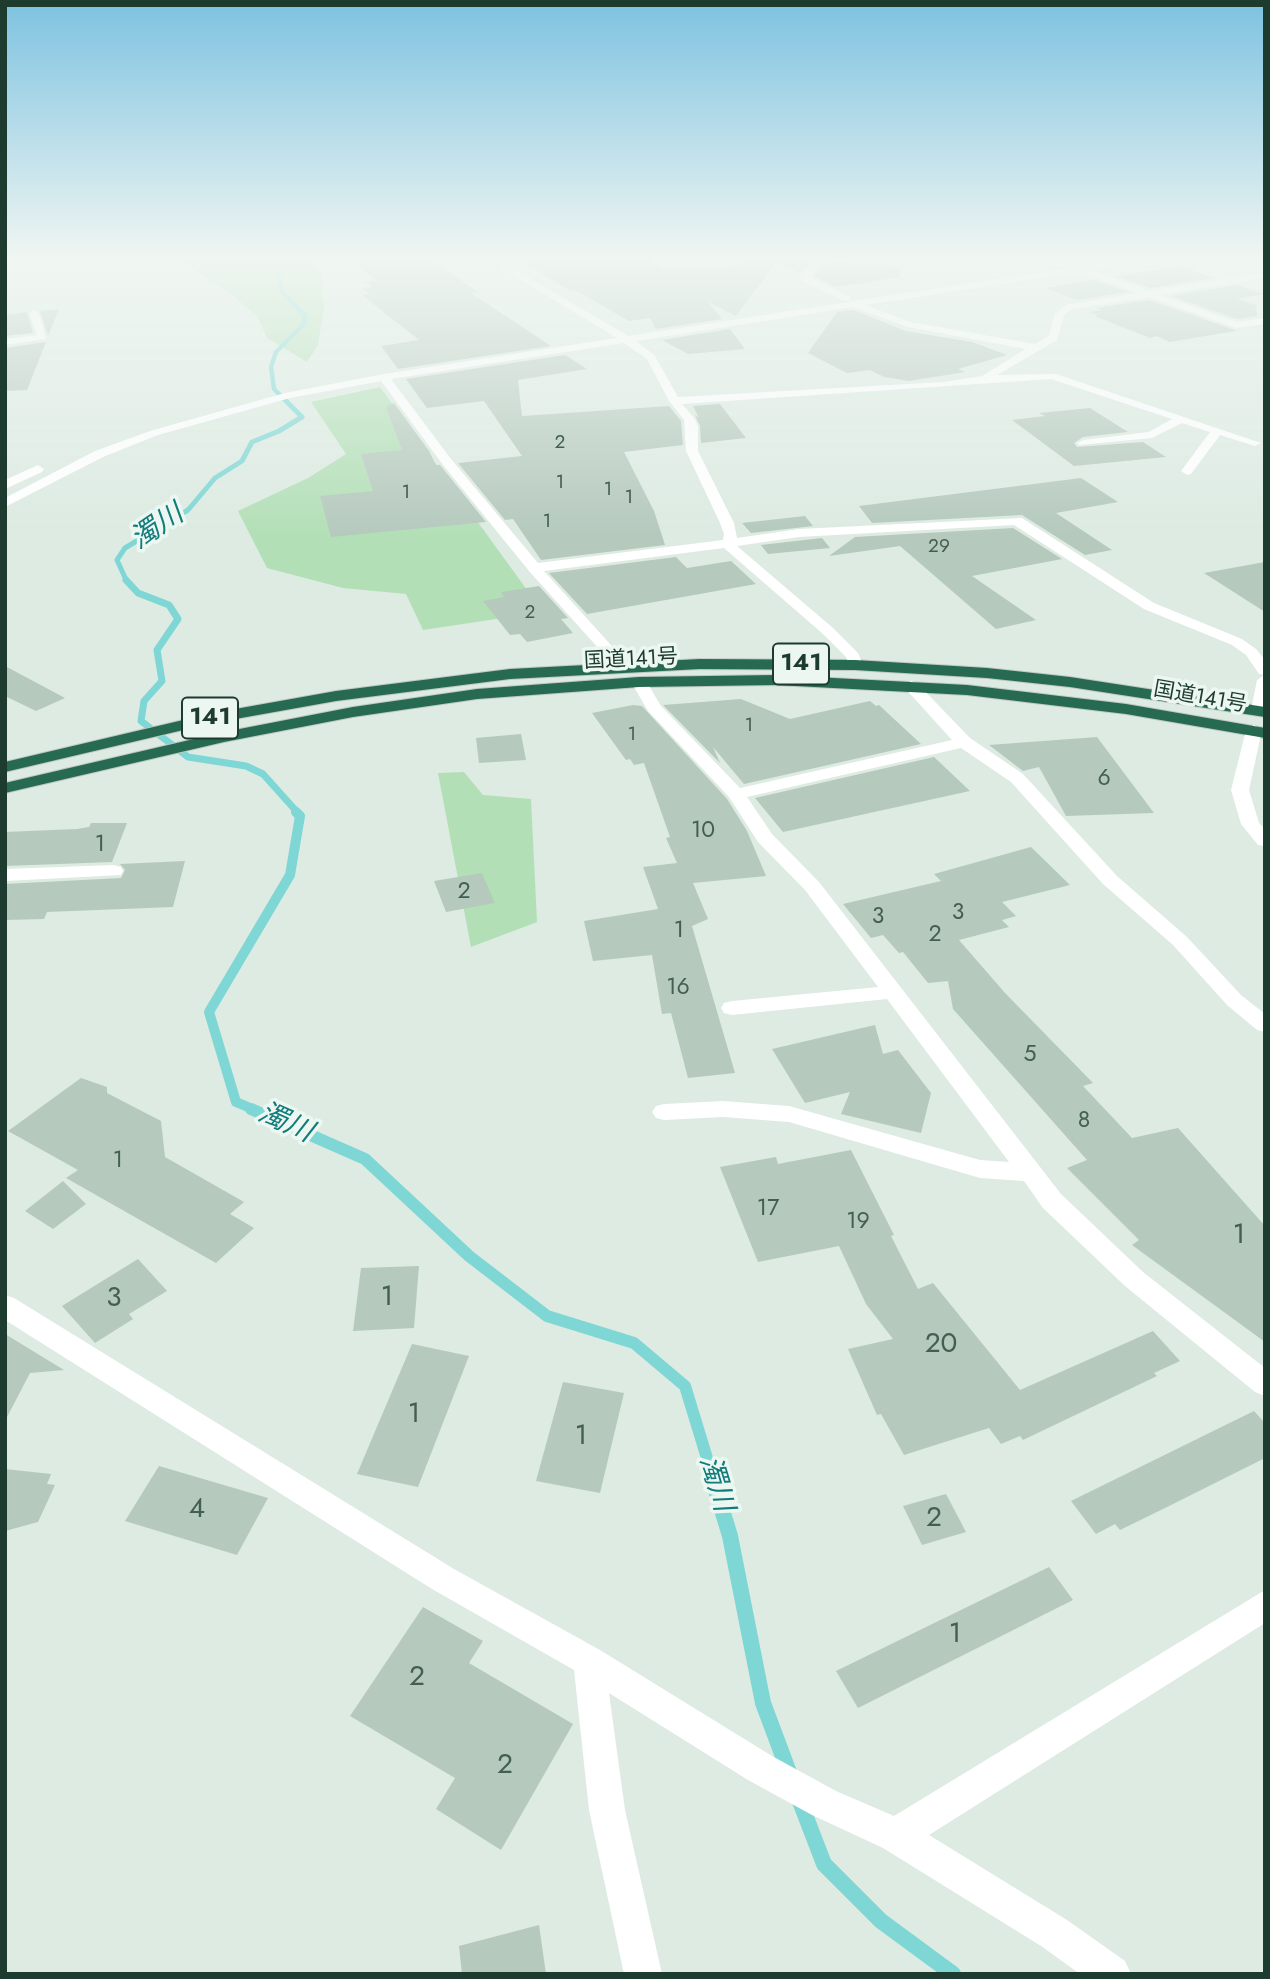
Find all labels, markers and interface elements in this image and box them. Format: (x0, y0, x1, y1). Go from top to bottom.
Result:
house number: 2 (555, 432, 565, 454)
house number: 1 (556, 472, 564, 494)
house number: 1 (604, 479, 612, 501)
house number: 1 (402, 482, 410, 504)
house number: 1 (625, 487, 633, 509)
water label: 濁川 (125, 498, 191, 558)
house number: 1 (543, 511, 551, 533)
house number: 29 (928, 536, 950, 558)
house number: 2 (525, 602, 535, 624)
road number: 141 (773, 644, 829, 684)
street label: 国道141号 (583, 645, 679, 675)
street label: 国道141号 (1151, 677, 1249, 719)
road number: 141 (182, 698, 238, 738)
house number: 1 (745, 715, 753, 737)
house number: 1 (628, 724, 636, 746)
house number: 6 (1097, 765, 1111, 793)
house number: 10 (691, 817, 715, 845)
house number: 1 (95, 831, 105, 859)
house number: 2 (457, 878, 471, 906)
house number: 3 (952, 899, 964, 927)
house number: 3 (872, 903, 884, 931)
house number: 1 (674, 917, 684, 945)
house number: 2 (928, 921, 942, 949)
house number: 16 (666, 974, 690, 1002)
house number: 5 (1024, 1041, 1036, 1069)
water label: 濁川 (253, 1097, 317, 1151)
house number: 8 (1078, 1107, 1090, 1135)
house number: 1 (113, 1147, 123, 1175)
house number: 17 (757, 1195, 779, 1223)
house number: 19 (846, 1208, 870, 1236)
house number: 1 (1233, 1219, 1245, 1253)
house number: 1 (381, 1281, 393, 1315)
house number: 3 (106, 1282, 122, 1316)
house number: 20 (925, 1328, 957, 1362)
house number: 1 (408, 1398, 420, 1432)
house number: 1 (575, 1420, 587, 1454)
water label: 濁川 (691, 1452, 739, 1516)
house number: 4 (189, 1493, 205, 1527)
house number: 2 (926, 1502, 942, 1536)
house number: 1 (949, 1618, 961, 1652)
house number: 2 (409, 1661, 425, 1695)
house number: 2 (497, 1749, 513, 1783)

